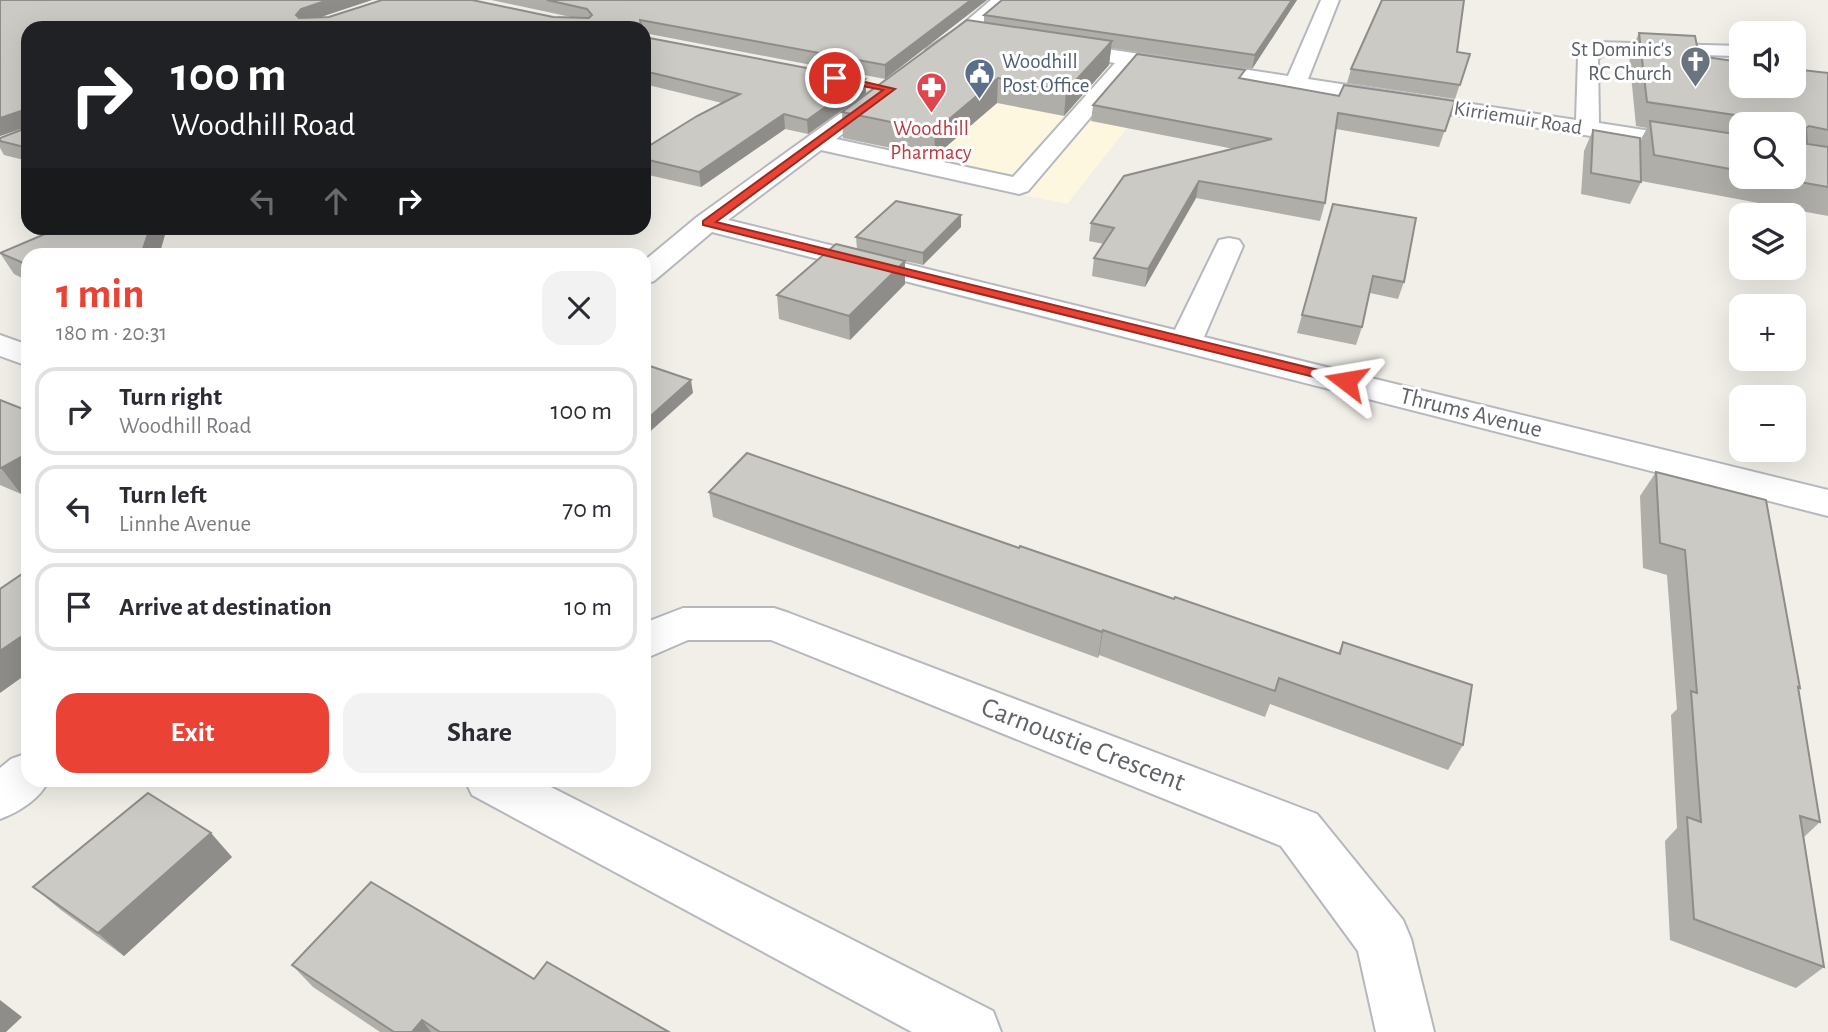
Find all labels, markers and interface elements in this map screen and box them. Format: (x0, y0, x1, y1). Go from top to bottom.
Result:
map controls (1729, 21, 1806, 462)
button: sound (1729, 21, 1806, 98)
place label: St Dominic's RC Church (1571, 39, 1672, 84)
church icon: St Dominic's RC Church (1678, 44, 1712, 88)
pin (805, 48, 865, 108)
icon: right (56, 49, 147, 140)
text: 100 m (171, 51, 287, 100)
place label: Woodhill Post Office (1002, 51, 1089, 96)
public building icon: Woodhill Post Office (962, 56, 996, 100)
icon: arrive (816, 59, 854, 97)
pharmacy icon: Woodhill Pharmacy (914, 71, 948, 115)
street label: Kirriemuir Road (1452, 97, 1584, 139)
text: Woodhill Road (171, 109, 355, 141)
button: search (1729, 112, 1806, 189)
place label: Woodhill Pharmacy (890, 118, 972, 163)
icon: left (244, 182, 282, 220)
icon: ahead (317, 182, 355, 220)
icon: right (390, 182, 428, 220)
button: layers (1729, 203, 1806, 280)
button: close (542, 271, 616, 345)
text: 1 min (56, 273, 145, 315)
button: + (1729, 294, 1806, 371)
text: 180 m · 20:31 (56, 322, 167, 345)
position arrow (1309, 344, 1383, 418)
text: Turn right (119, 384, 222, 410)
street label: Thrums Avenue (1398, 384, 1544, 442)
button: − (1729, 385, 1806, 462)
icon: right (60, 392, 98, 430)
text: 100 m (551, 398, 612, 424)
text: Woodhill Road (119, 415, 251, 438)
text: Turn left (119, 482, 207, 508)
icon: left (60, 490, 98, 528)
text: 70 m (562, 496, 612, 522)
text: Linnhe Avenue (119, 513, 251, 536)
icon: arrive (60, 588, 98, 626)
text: Arrive at destination (119, 594, 332, 620)
text: 10 m (564, 594, 612, 620)
button: Exit (56, 693, 329, 773)
button: Share (343, 693, 616, 773)
street label: Carnoustie Crescent (977, 693, 1189, 797)

